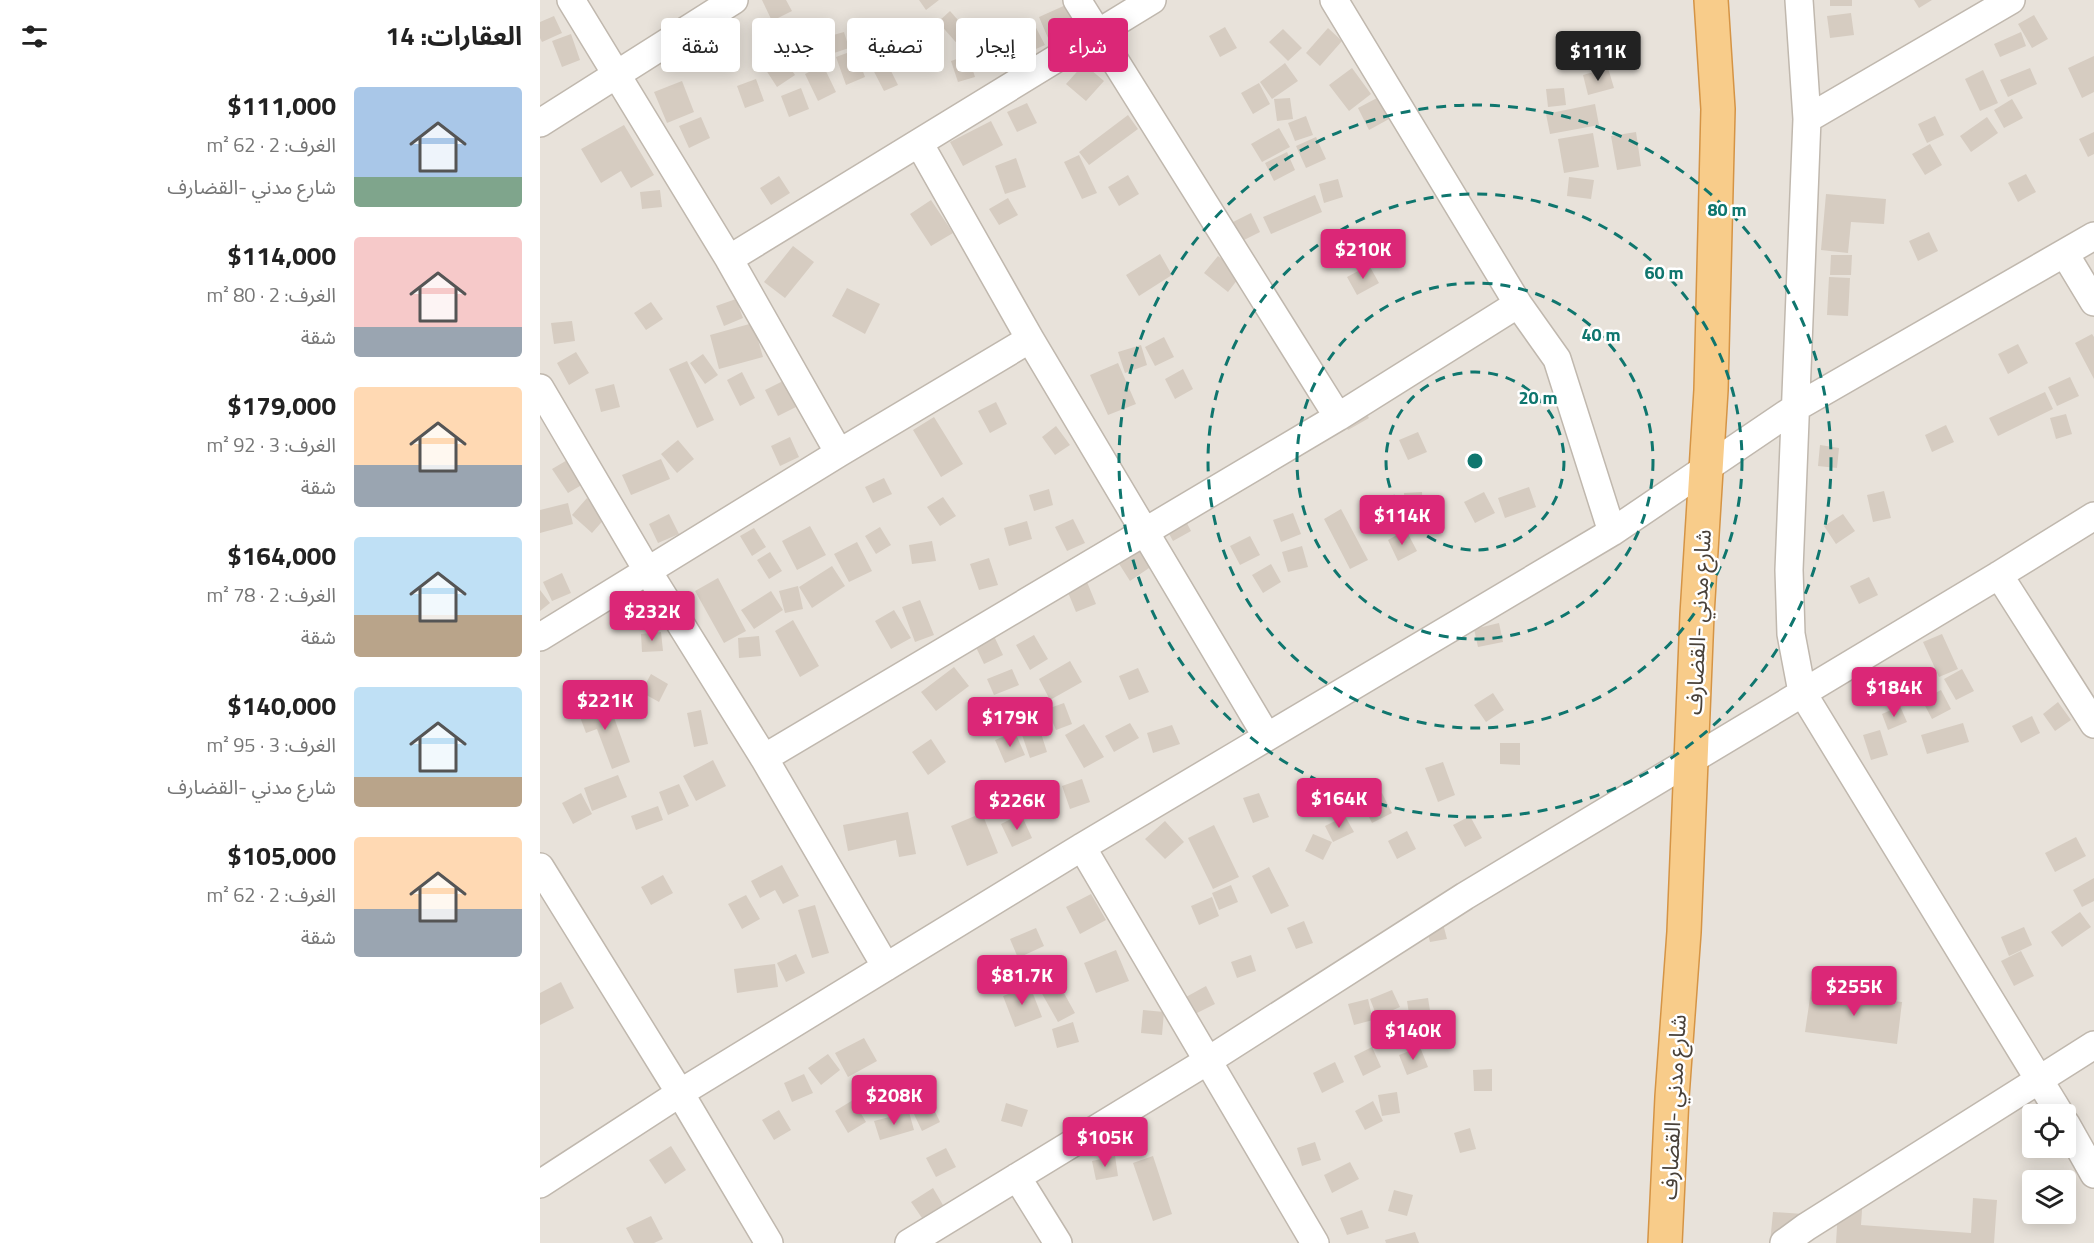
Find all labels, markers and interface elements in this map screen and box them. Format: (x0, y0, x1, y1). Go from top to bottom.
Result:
text: العقارات: 14 (386, 16, 522, 55)
chip: شقة (661, 18, 740, 72)
chip: جديد (752, 18, 835, 72)
chip: تصفية (847, 18, 944, 72)
chip: إيجار (956, 18, 1036, 72)
chip: شراء (1048, 18, 1128, 72)
icon: filters (18, 20, 51, 53)
pin: $111K (1556, 31, 1640, 82)
text: $111K (1570, 35, 1626, 66)
text: $111,000 (227, 86, 336, 125)
icon: home (402, 111, 474, 183)
text: الغرف: 2 · 62 m² (206, 129, 336, 160)
text: شارع مدني -القضارف (167, 171, 336, 202)
text: 80 m (1707, 196, 1747, 223)
pin: $210K (1321, 229, 1405, 280)
text: $210K (1335, 233, 1391, 264)
text: $114,000 (227, 236, 336, 275)
text: 60 m (1644, 259, 1684, 286)
icon: home (402, 261, 474, 333)
text: الغرف: 2 · 80 m² (206, 279, 336, 310)
text: شقة (301, 321, 336, 352)
text: 40 m (1581, 321, 1621, 348)
text: 20 m (1518, 384, 1558, 411)
text: $179,000 (227, 386, 336, 425)
icon: home (402, 411, 474, 483)
text: الغرف: 3 · 92 m² (206, 429, 336, 460)
centre of rings (1465, 451, 1485, 471)
text: شقة (301, 471, 336, 502)
pin: $114K (1360, 495, 1444, 546)
text: $114K (1374, 499, 1430, 530)
street label: شارع مدني -القضارف (1676, 528, 1720, 716)
text: $164,000 (227, 536, 336, 575)
icon: home (402, 561, 474, 633)
text: الغرف: 2 · 78 m² (206, 579, 336, 610)
pin: $232K (610, 591, 694, 642)
text: $232K (624, 595, 680, 626)
text: شقة (301, 621, 336, 652)
pin: $184K (1852, 667, 1936, 718)
text: $184K (1866, 671, 1922, 702)
pin: $221K (563, 680, 647, 731)
text: $221K (577, 684, 633, 715)
text: $140,000 (227, 686, 336, 725)
pin: $179K (968, 697, 1052, 748)
text: $179K (982, 701, 1038, 732)
icon: home (402, 711, 474, 783)
text: الغرف: 3 · 95 m² (206, 729, 336, 760)
text: شارع مدني -القضارف (167, 771, 336, 802)
pin: $164K (1297, 778, 1381, 829)
pin: $226K (975, 780, 1059, 831)
text: $164K (1311, 782, 1367, 813)
text: $226K (989, 784, 1045, 815)
text: $105,000 (227, 836, 336, 875)
icon: home (402, 861, 474, 933)
text: الغرف: 2 · 62 m² (206, 879, 336, 910)
text: شقة (301, 921, 336, 952)
pin: $81.7K (973, 955, 1071, 1006)
text: $81.7K (991, 959, 1053, 990)
pin: $255K (1812, 966, 1896, 1017)
text: $255K (1826, 970, 1882, 1001)
pin: $140K (1371, 1010, 1455, 1061)
street label: شارع مدني -القضارف (1651, 1013, 1695, 1201)
text: $140K (1385, 1014, 1441, 1045)
pin: $208K (852, 1075, 936, 1126)
text: $208K (866, 1079, 922, 1110)
map controls (2022, 1104, 2076, 1224)
button: locate (2022, 1104, 2076, 1158)
pin: $105K (1063, 1117, 1147, 1168)
text: $105K (1077, 1121, 1133, 1152)
button: layers (2022, 1170, 2076, 1224)

